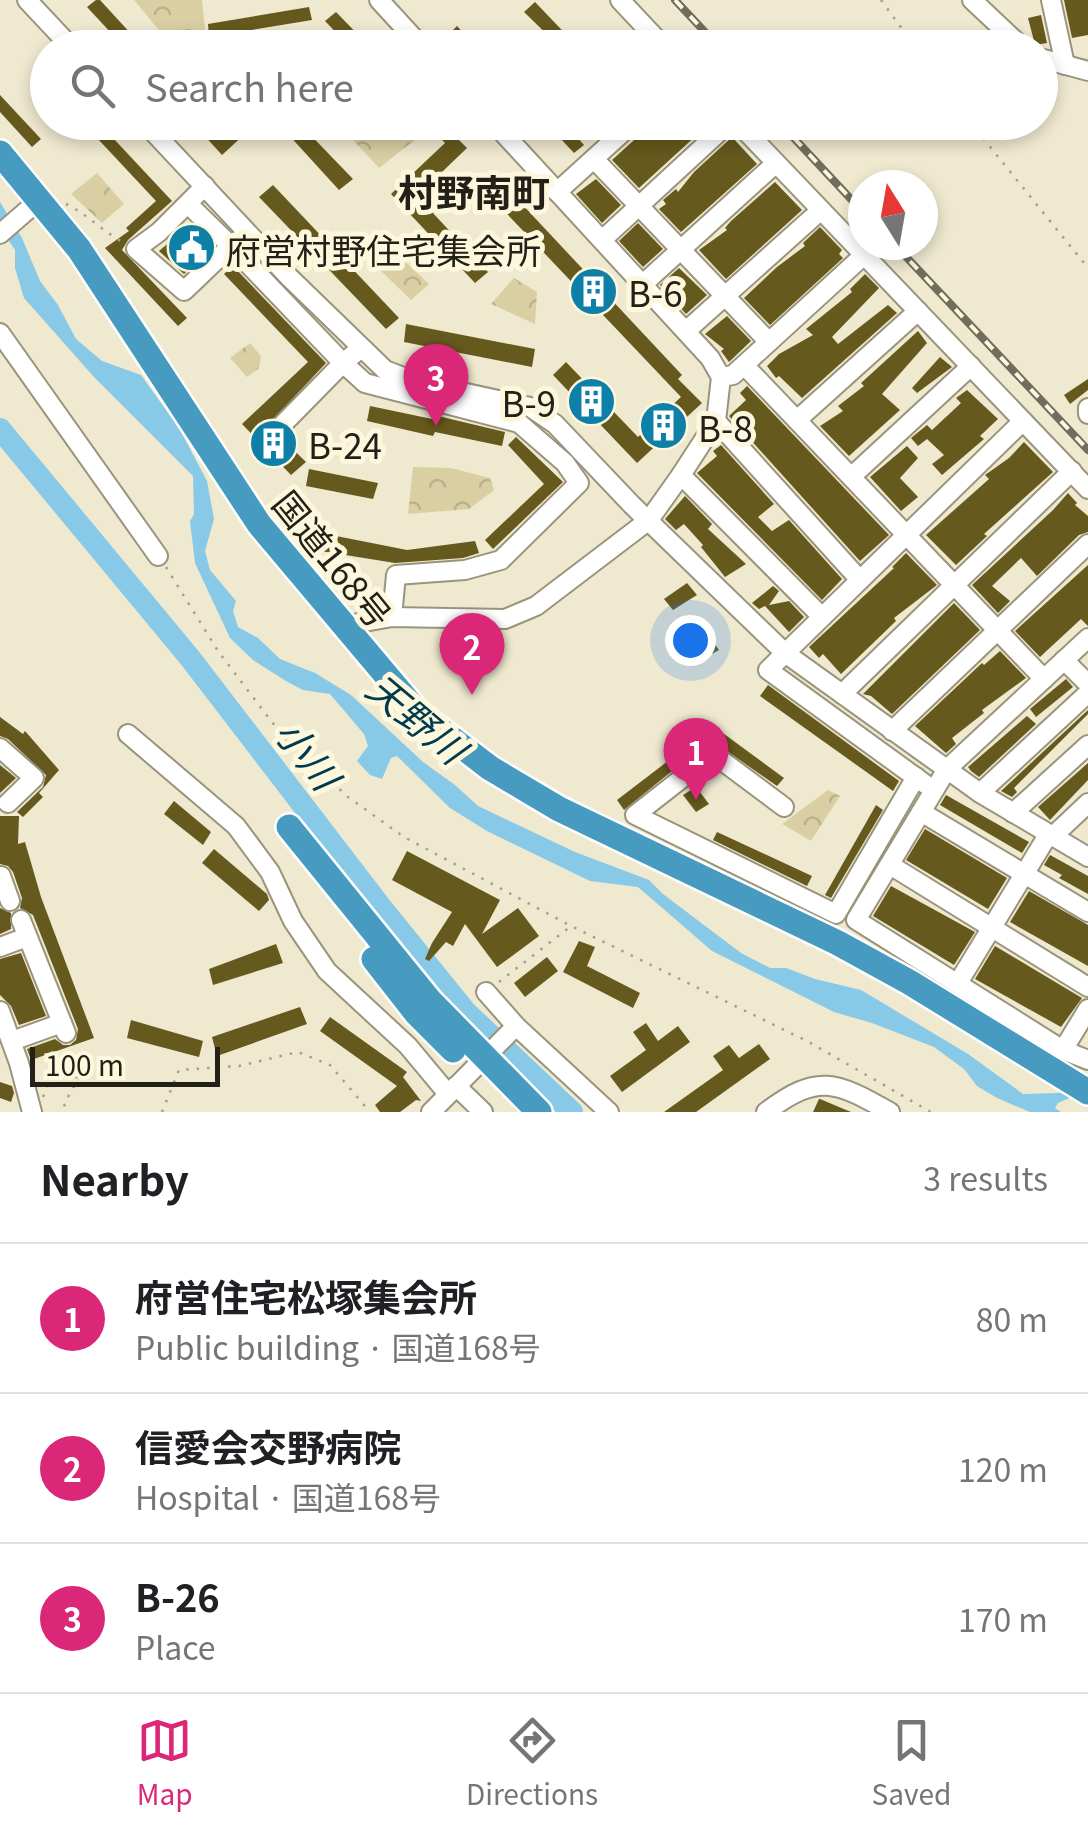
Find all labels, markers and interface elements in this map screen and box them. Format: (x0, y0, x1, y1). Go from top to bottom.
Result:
search box (30, 30, 1058, 140)
icon: search (65, 58, 120, 113)
text: Search here (145, 58, 354, 113)
district label: 村野南町 (398, 163, 550, 218)
north arrow (848, 170, 938, 260)
public building icon: 府営村野住宅集会所 (165, 222, 217, 274)
place label: 府営村野住宅集会所 (226, 223, 541, 274)
building icon: B-6 (567, 265, 619, 317)
place label: B-6 (628, 266, 683, 317)
pin: 3 (404, 344, 468, 426)
building icon: B-9 (565, 375, 617, 427)
place label: B-9 (501, 376, 556, 427)
building icon: B-8 (637, 400, 689, 452)
place label: B-8 (698, 401, 753, 452)
building icon: B-24 (247, 417, 299, 469)
place label: B-24 (308, 418, 382, 469)
street label: 国道168号 (263, 479, 405, 637)
pin: 2 (440, 612, 504, 695)
your location (665, 615, 716, 666)
water label: 天野川 (357, 659, 482, 777)
water label: 小川 (264, 706, 357, 803)
pin: 1 (664, 718, 728, 800)
scale bar (30, 1042, 220, 1086)
text: 100 m (45, 1044, 124, 1084)
text: Nearby (40, 1147, 189, 1208)
text: 3 results (923, 1154, 1048, 1200)
text: 府営住宅松塚集会所 (135, 1268, 477, 1323)
text: 1 (63, 1295, 82, 1341)
text: 80 m (976, 1295, 1048, 1341)
text: Public building · 国道168号 (135, 1323, 541, 1369)
text: 信愛会交野病院 (135, 1418, 401, 1473)
text: 2 (63, 1445, 82, 1491)
text: 120 m (958, 1445, 1048, 1491)
text: Hospital · 国道168号 (135, 1473, 441, 1519)
text: B-26 (135, 1568, 220, 1623)
text: 3 (63, 1595, 82, 1641)
text: 170 m (958, 1595, 1048, 1641)
text: Place (135, 1623, 216, 1669)
tab: Map (137, 1713, 193, 1813)
tab: Directions (466, 1713, 598, 1813)
tab: Saved (872, 1713, 951, 1813)

